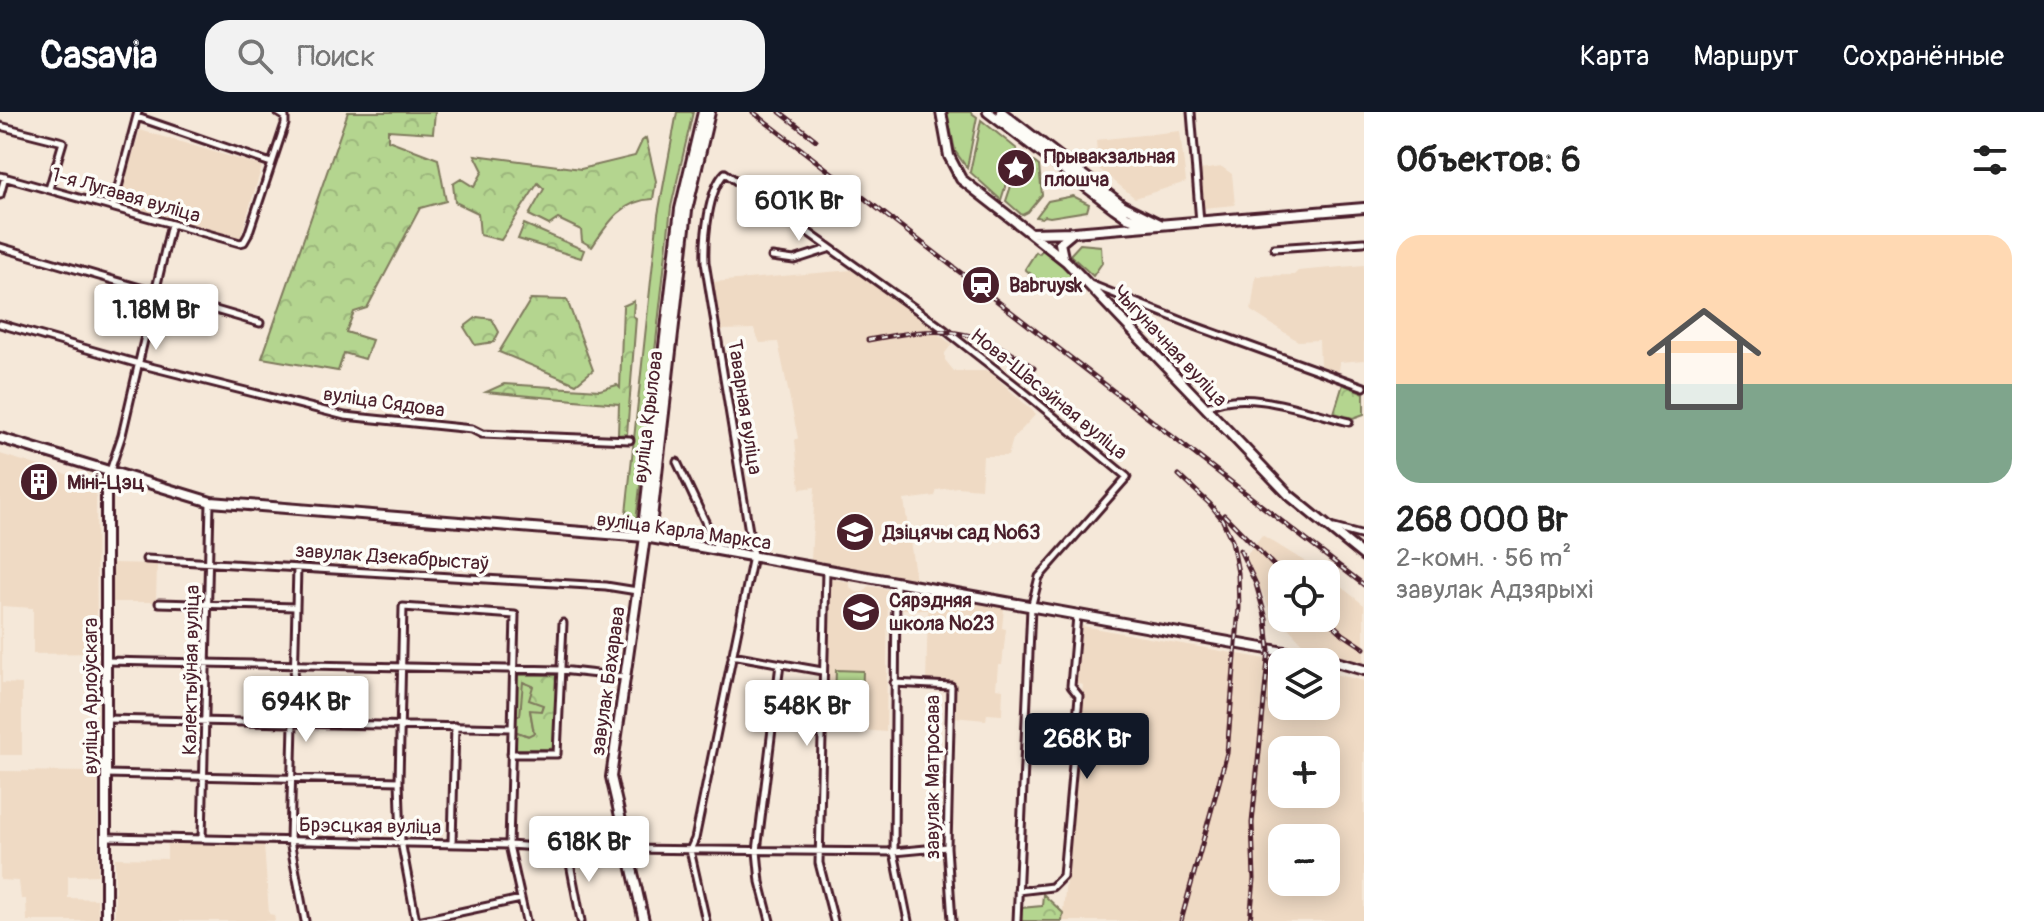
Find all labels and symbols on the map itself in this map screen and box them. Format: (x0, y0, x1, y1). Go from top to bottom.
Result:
place label: Прывакзальная плошча (1044, 144, 1175, 192)
place icon: Прывакзальная плошча (995, 147, 1037, 189)
street label: 1-я Лугавая вуліца (49, 162, 203, 228)
pin: 601K Br (725, 175, 873, 243)
station icon: Babruysk (960, 264, 1002, 306)
place label: Babruysk (1009, 273, 1083, 298)
street label: Чыгуначная вуліца (1107, 280, 1233, 412)
pin: 1.18M Br (73, 284, 239, 352)
street label: Нова-Шасэйная вуліца (966, 323, 1132, 465)
street label: Таварная вуліца (722, 338, 768, 476)
street label: вуліца Крылова (627, 350, 669, 484)
street label: вуліца Сядова (322, 381, 446, 423)
building icon: Міні-Цэц (18, 461, 60, 503)
place label: Міні-Цэц (67, 470, 145, 495)
street label: вуліца Карла Маркса (595, 506, 773, 556)
school or university icon: Дзіцячы сад №63 (834, 511, 876, 553)
place label: Дзіцячы сад №63 (882, 520, 1040, 545)
street label: завулак Дзекабрыстаў (294, 538, 490, 576)
street label: Калектыўная вуліца (177, 585, 205, 755)
place label: Сярэдняя школа №23 (889, 588, 994, 636)
school or university icon: Сярэдняя школа №23 (840, 591, 882, 633)
street label: завулак Бахарава (585, 605, 631, 757)
street label: вуліца Арлоўскага (78, 618, 103, 774)
pin: 694K Br (232, 676, 380, 744)
pin: 548K Br (733, 680, 881, 748)
street label: завулак Матросава (920, 695, 945, 859)
pin: 268K Br (1013, 713, 1161, 781)
street label: Брэсцкая вуліца (299, 812, 441, 840)
pin: 618K Br (515, 816, 663, 884)

